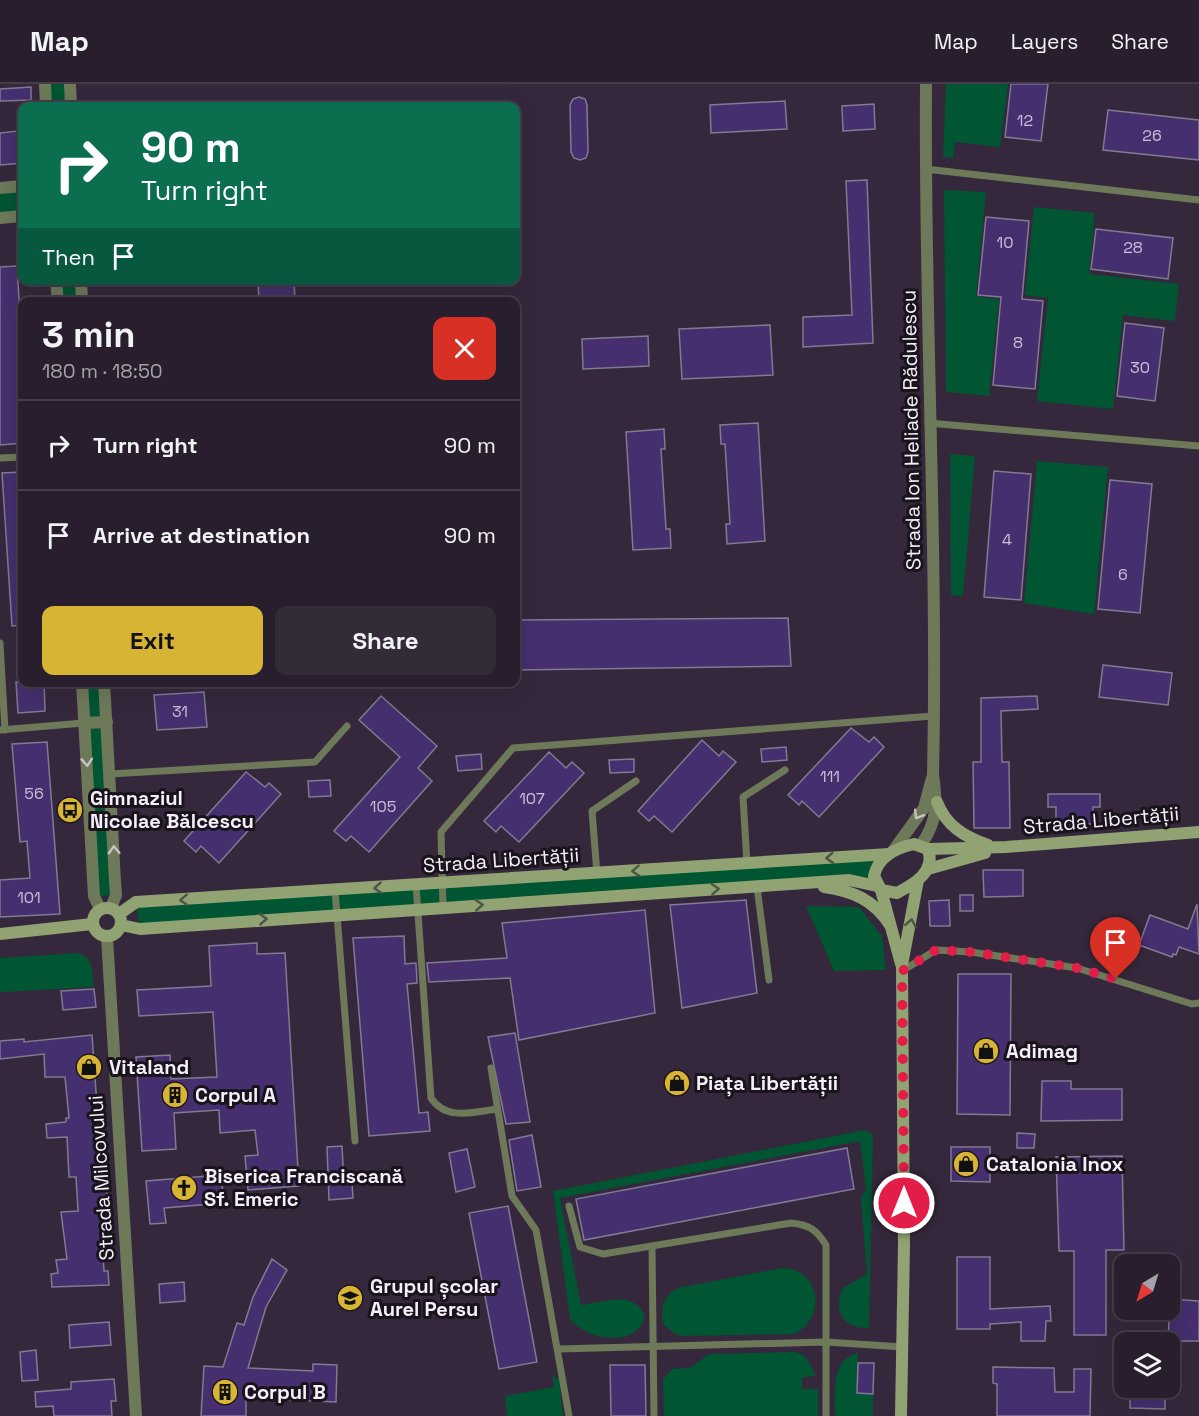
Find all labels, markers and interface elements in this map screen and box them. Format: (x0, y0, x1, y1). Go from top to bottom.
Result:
text: Map (30, 23, 89, 59)
text: Map (934, 28, 978, 55)
text: Layers (1011, 28, 1078, 55)
text: Share (1111, 28, 1169, 55)
house number: 12 (1017, 110, 1033, 131)
text: 90 m (141, 121, 241, 174)
house number: 26 (1142, 125, 1162, 146)
icon: right (42, 126, 120, 204)
text: Turn right (141, 173, 268, 208)
house number: 10 (997, 232, 1013, 253)
house number: 28 (1123, 237, 1143, 258)
icon: arrive (107, 240, 140, 273)
text: Then (42, 243, 95, 271)
street label: Strada Ion Heliade Rădulescu (896, 290, 926, 570)
text: 3 min (42, 312, 136, 358)
button: close (433, 317, 496, 380)
house number: 8 (1013, 332, 1023, 353)
house number: 30 (1130, 357, 1150, 378)
text: 180 m · 18:50 (42, 358, 163, 384)
icon: right (42, 429, 75, 462)
text: Turn right (93, 431, 198, 459)
text: 90 m (444, 431, 496, 459)
icon: arrive (42, 519, 75, 552)
text: Arrive at destination (93, 521, 310, 549)
text: 90 m (444, 521, 496, 549)
house number: 4 (1002, 529, 1012, 550)
house number: 6 (1118, 564, 1128, 585)
button: Exit (42, 606, 263, 675)
button: Share (275, 606, 496, 675)
house number: 31 (172, 701, 188, 722)
one-way arrow (80, 757, 93, 766)
house number: 111 (820, 766, 840, 787)
house number: 56 (24, 783, 44, 804)
place label: Gimnaziul Nicolae Bălcescu (90, 785, 254, 834)
house number: 107 (519, 788, 545, 809)
bus stop icon: Gimnaziul Nicolae Bălcescu (55, 795, 85, 825)
house number: 105 (370, 796, 396, 817)
street label: Strada Libertății (1022, 800, 1180, 840)
one-way arrow (915, 809, 926, 820)
street label: Strada Libertății (422, 842, 580, 878)
one-way arrow (108, 846, 121, 855)
one-way arrow (826, 851, 835, 864)
one-way arrow (631, 864, 640, 877)
one-way arrow (374, 881, 383, 894)
one-way arrow (710, 883, 719, 896)
house number: 101 (17, 887, 41, 908)
one-way arrow (179, 893, 188, 906)
one-way arrow (474, 898, 483, 911)
one-way arrow (259, 913, 268, 926)
pin (1090, 917, 1141, 979)
one-way arrow (904, 918, 916, 928)
icon: arrive (1099, 926, 1132, 959)
shop icon: Adimag (971, 1036, 1001, 1066)
place label: Adimag (1006, 1038, 1078, 1064)
shop icon: Vitaland (74, 1052, 104, 1082)
place label: Vitaland (109, 1054, 189, 1080)
shop icon: Piața Libertății (662, 1068, 692, 1098)
place label: Piața Libertății (696, 1070, 838, 1097)
building icon: Corpul A (160, 1080, 190, 1110)
place label: Corpul A (195, 1082, 276, 1108)
street label: Strada Milcovului (82, 1095, 120, 1261)
shop icon: Catalonia Inox (951, 1149, 981, 1179)
place label: Catalonia Inox (986, 1151, 1123, 1177)
place label: Biserica Franciscană Sf. Emeric (204, 1163, 404, 1212)
position arrow (872, 1171, 936, 1235)
church icon: Biserica Franciscană Sf. Emeric (169, 1173, 199, 1203)
north arrow (1114, 1254, 1180, 1320)
map controls (1114, 1254, 1180, 1398)
place label: Grupul școlar Aurel Persu (370, 1273, 498, 1322)
school or university icon: Grupul școlar Aurel Persu (335, 1283, 365, 1313)
button: layers (1114, 1332, 1180, 1398)
building icon: Corpul B (210, 1377, 240, 1407)
place label: Corpul B (244, 1379, 326, 1405)

